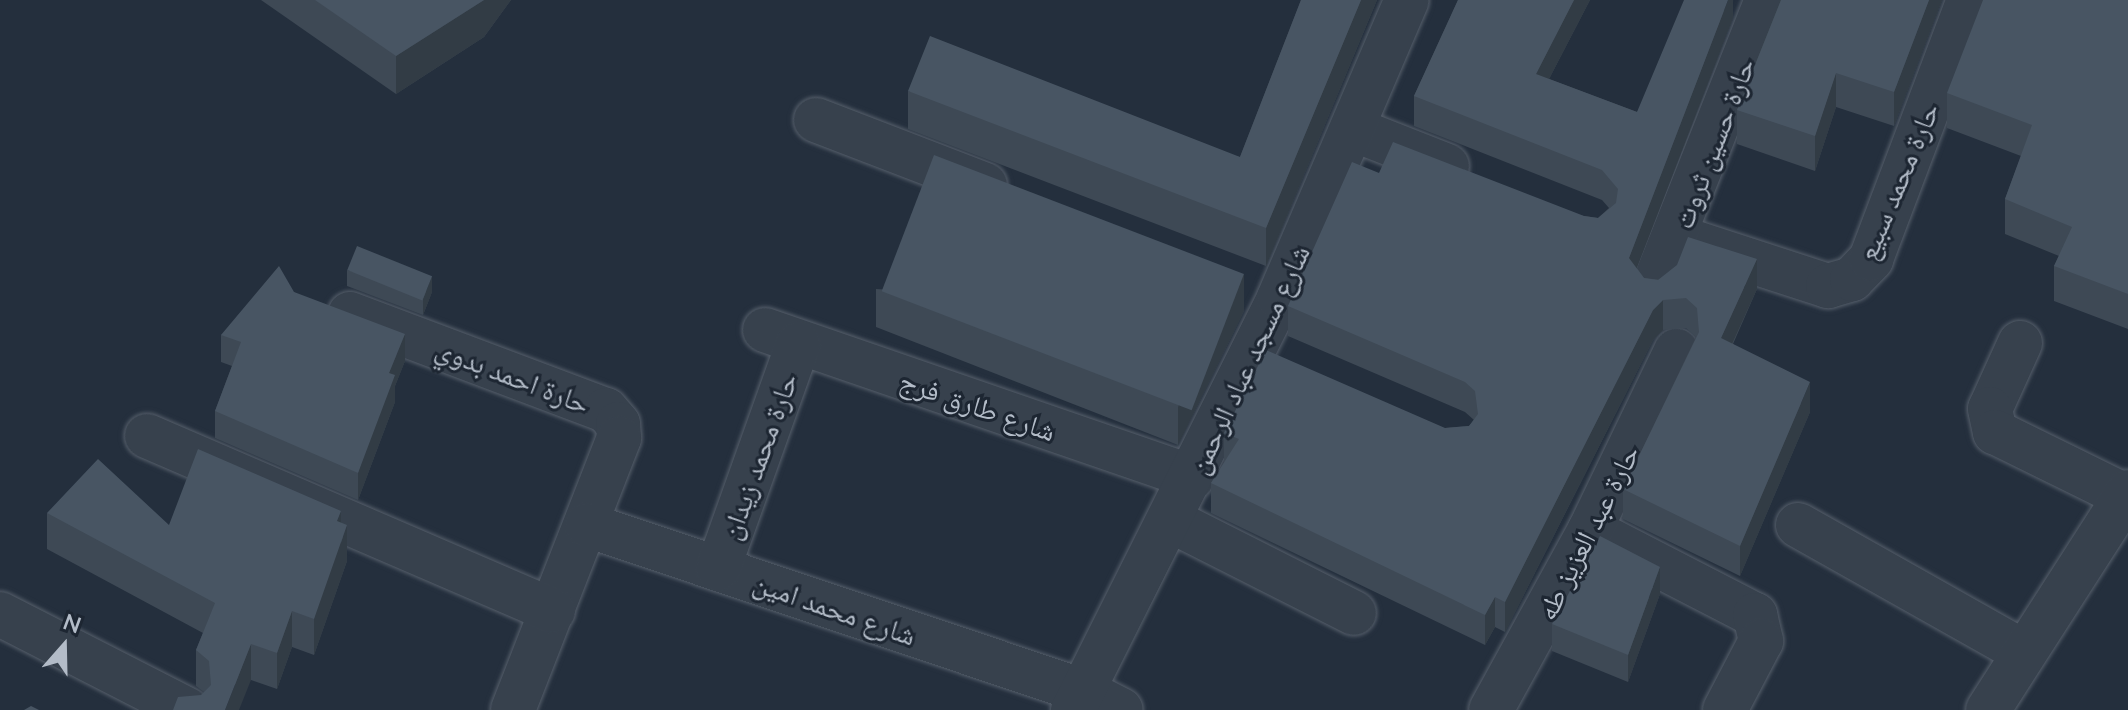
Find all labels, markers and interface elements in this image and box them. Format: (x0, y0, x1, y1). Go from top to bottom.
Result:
street label: حارة حسين ثروت (1665, 53, 1761, 233)
street label: حارة محمد سبيع (1849, 97, 1945, 265)
street label: شارع مسجد عباد الرحمن (1180, 239, 1316, 479)
street label: حارة احمد بدوي (431, 330, 595, 420)
street label: شارع طارق فرج (896, 363, 1060, 447)
street label: حارة محمد زيدان (712, 368, 804, 544)
street label: حارة عبد العزيز طه (1528, 439, 1646, 625)
street label: شارع محمد امين (749, 564, 921, 652)
north arrow (24, 606, 104, 686)
text: N (60, 607, 85, 639)

